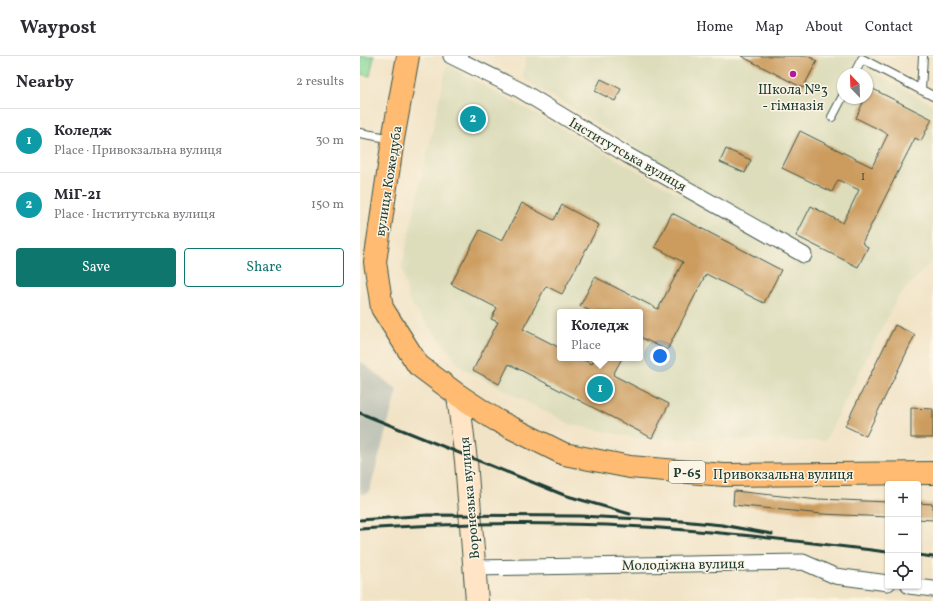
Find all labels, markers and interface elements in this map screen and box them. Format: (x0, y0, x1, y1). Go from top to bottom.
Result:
text: Waypost (20, 15, 96, 41)
text: Home (696, 18, 733, 37)
text: Map (755, 18, 783, 37)
text: About (805, 18, 843, 37)
text: Contact (865, 18, 913, 37)
north arrow (837, 68, 873, 104)
marker: Школа №3 - гімназія (788, 69, 798, 79)
text: Nearby (16, 71, 74, 94)
text: 2 results (296, 73, 344, 91)
place label: Школа №3 - гімназія (758, 81, 828, 116)
pin: 2 (460, 104, 486, 134)
street label: Інститутська вулиця (565, 114, 690, 197)
text: Коледж (54, 121, 112, 142)
street label: вулиця Кожедуба (371, 124, 408, 238)
text: 1 (26, 132, 32, 150)
text: 30 m (316, 132, 344, 150)
text: Place · Привокзальна вулиця (54, 142, 222, 160)
house number: 1 (861, 169, 865, 185)
text: МіГ-21 (54, 185, 101, 206)
text: 2 (26, 196, 32, 214)
text: 150 m (311, 196, 344, 214)
text: Place · Інститутська вулиця (54, 206, 215, 224)
button: Save (16, 248, 176, 287)
button: Share (184, 248, 344, 287)
popup (557, 309, 643, 361)
text: Коледж (571, 316, 629, 337)
text: Place (571, 337, 601, 355)
your location (650, 346, 670, 366)
pin: 1 (587, 374, 613, 404)
street label: Воронезька вулиця (456, 436, 485, 560)
road number: Р-65 (669, 461, 705, 483)
street label: Привокзальна вулиця (713, 466, 853, 485)
map controls (885, 481, 921, 589)
button: + (885, 481, 921, 517)
button: − (885, 517, 921, 553)
button: locate (885, 553, 921, 589)
street label: Молодіжна вулиця (622, 555, 745, 576)

